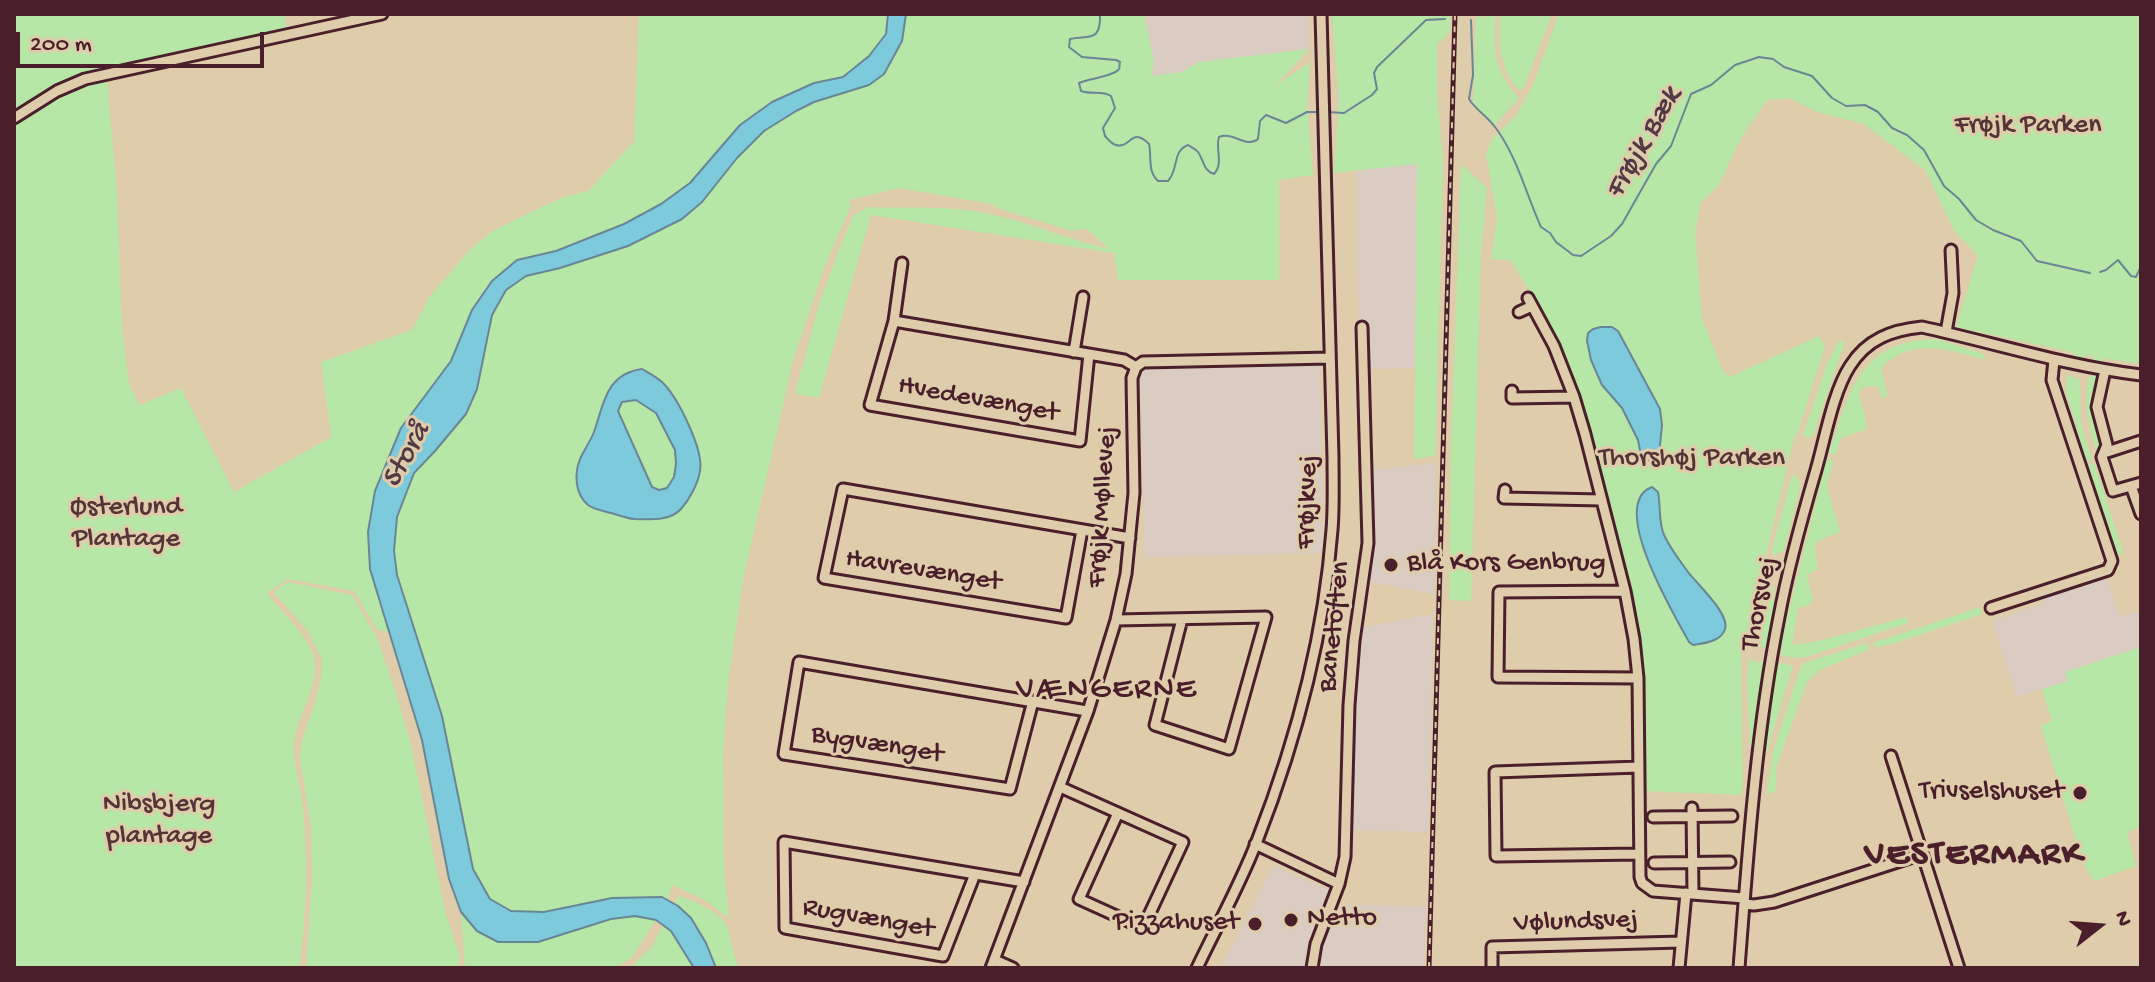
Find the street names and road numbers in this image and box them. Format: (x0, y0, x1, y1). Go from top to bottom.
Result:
street label: Hvedevænget (895, 370, 1061, 432)
street label: Frøjk Møllevej (1082, 425, 1126, 589)
street label: Frøjkvej (1291, 454, 1327, 550)
street label: Havrevænget (843, 543, 1003, 601)
street label: Thorsvej (1735, 554, 1787, 654)
street label: Banetoften (1312, 560, 1360, 694)
street label: Bygvænget (809, 719, 945, 773)
street label: Rugvænget (800, 892, 936, 948)
street label: Vølundsvej (1513, 904, 1639, 942)

